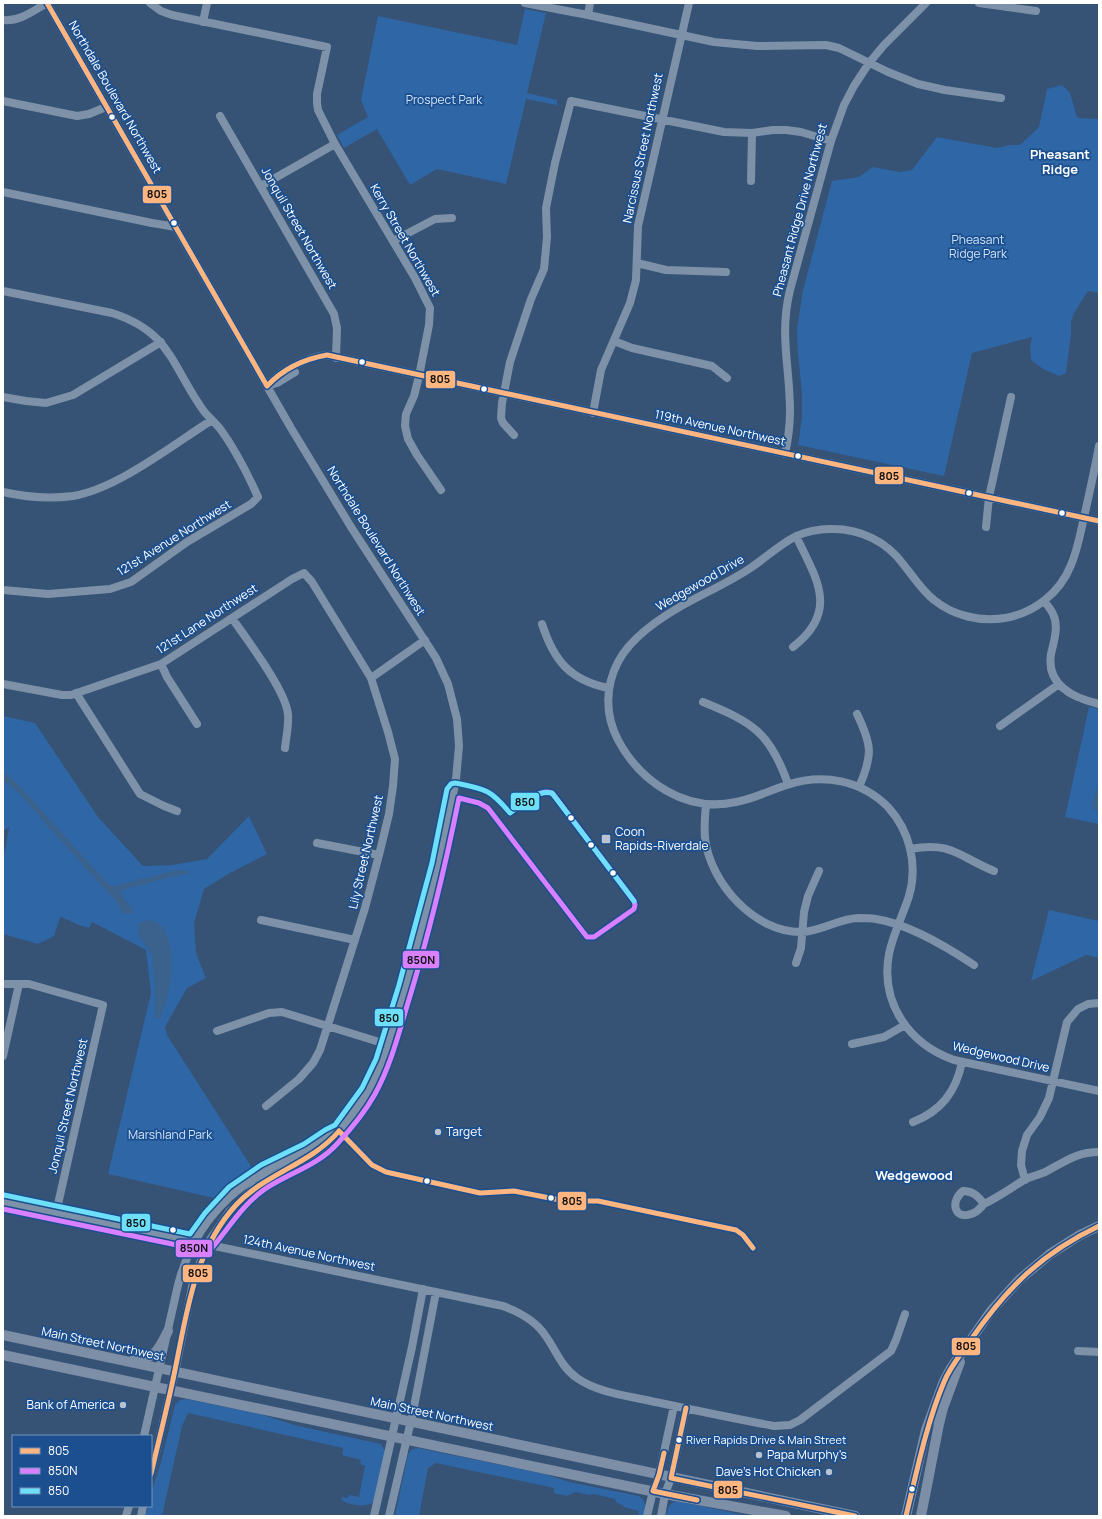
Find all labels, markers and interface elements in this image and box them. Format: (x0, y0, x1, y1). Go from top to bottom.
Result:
street label: Northdale Boulevard Northwest (65, 17, 166, 176)
street label: Narcissus Street Northwest (618, 71, 667, 225)
park label: Prospect Park (406, 91, 483, 108)
unlabelled marker (107, 112, 117, 122)
street label: Pheasant Ridge Drive Northwest (768, 121, 831, 298)
district label: Pheasant Ridge (1030, 145, 1090, 178)
street label: Jonquil Street Northwest (257, 164, 341, 292)
street label: Kerry Street Northwest (366, 180, 445, 299)
line badge: 805 (142, 185, 172, 204)
text: 805 (147, 186, 167, 201)
unlabelled marker (169, 218, 179, 228)
park label: Pheasant Ridge Park (949, 231, 1008, 262)
unlabelled marker (357, 357, 367, 367)
line badge: 805 (425, 370, 456, 389)
text: 805 (430, 371, 450, 386)
unlabelled marker (479, 384, 489, 394)
street label: 119th Avenue Northwest (653, 405, 787, 450)
unlabelled marker (793, 451, 803, 461)
street label: Northdale Boulevard Northwest (323, 463, 430, 619)
line badge: 805 (874, 466, 904, 485)
text: 805 (879, 468, 899, 483)
unlabelled marker (964, 488, 974, 498)
street label: 121st Avenue Northwest (113, 495, 234, 580)
unlabelled marker (1057, 508, 1067, 518)
street label: Wedgewood Drive (653, 550, 747, 615)
street label: 121st Lane Northwest (153, 579, 261, 658)
line badge: 850 (510, 792, 540, 811)
street label: Lily Street Northwest (344, 793, 387, 911)
text: 850 (515, 794, 535, 809)
unlabelled marker (566, 813, 576, 823)
place label: Coon Rapids-Riverdale (615, 823, 709, 854)
marker: Coon Rapids-Riverdale (600, 833, 612, 845)
unlabelled marker (586, 840, 596, 850)
unlabelled marker (608, 868, 618, 878)
line badge: 850N (402, 950, 440, 969)
text: 850N (407, 952, 435, 967)
line badge: 850 (374, 1008, 404, 1027)
text: 850 (379, 1010, 399, 1025)
street label: Jonquil Street Northwest (44, 1036, 91, 1175)
street label: Wedgewood Drive (951, 1037, 1051, 1076)
place label: Target (446, 1123, 482, 1140)
park label: Marshland Park (128, 1126, 213, 1143)
marker: Target (433, 1127, 443, 1137)
district label: Wedgewood (875, 1166, 953, 1184)
unlabelled marker (422, 1176, 432, 1186)
line badge: 805 (557, 1191, 587, 1211)
unlabelled marker (546, 1193, 556, 1203)
text: 805 (562, 1193, 582, 1208)
line badge: 850 (121, 1213, 151, 1232)
text: 850 (126, 1215, 146, 1230)
unlabelled marker (168, 1225, 178, 1235)
street label: 124th Avenue Northwest (241, 1230, 377, 1275)
line badge: 850N (175, 1239, 213, 1258)
text: 850N (180, 1240, 208, 1255)
line badge: 805 (182, 1264, 213, 1283)
text: 805 (188, 1265, 208, 1280)
street label: Main Street Northwest (40, 1322, 166, 1365)
line badge: 805 (951, 1337, 981, 1356)
text: 805 (956, 1338, 976, 1353)
street label: Main Street Northwest (369, 1392, 495, 1435)
place label: Bank of America (27, 1396, 115, 1413)
marker: Bank of America (118, 1400, 128, 1410)
place label: River Rapids Drive & Main Street (686, 1432, 846, 1447)
legend (12, 1435, 152, 1507)
marker: River Rapids Drive & Main Street (674, 1435, 684, 1445)
text: 805 (48, 1442, 69, 1459)
place label: Papa Murphy's (767, 1446, 847, 1463)
marker: Papa Murphy's (754, 1450, 764, 1460)
text: 850N (48, 1462, 77, 1479)
place label: Dave's Hot Chicken (716, 1463, 821, 1480)
marker: Dave's Hot Chicken (824, 1467, 834, 1477)
line badge: 805 (713, 1480, 743, 1499)
text: 850 (48, 1482, 69, 1499)
text: 805 (718, 1482, 738, 1497)
unlabelled marker (907, 1484, 917, 1494)

